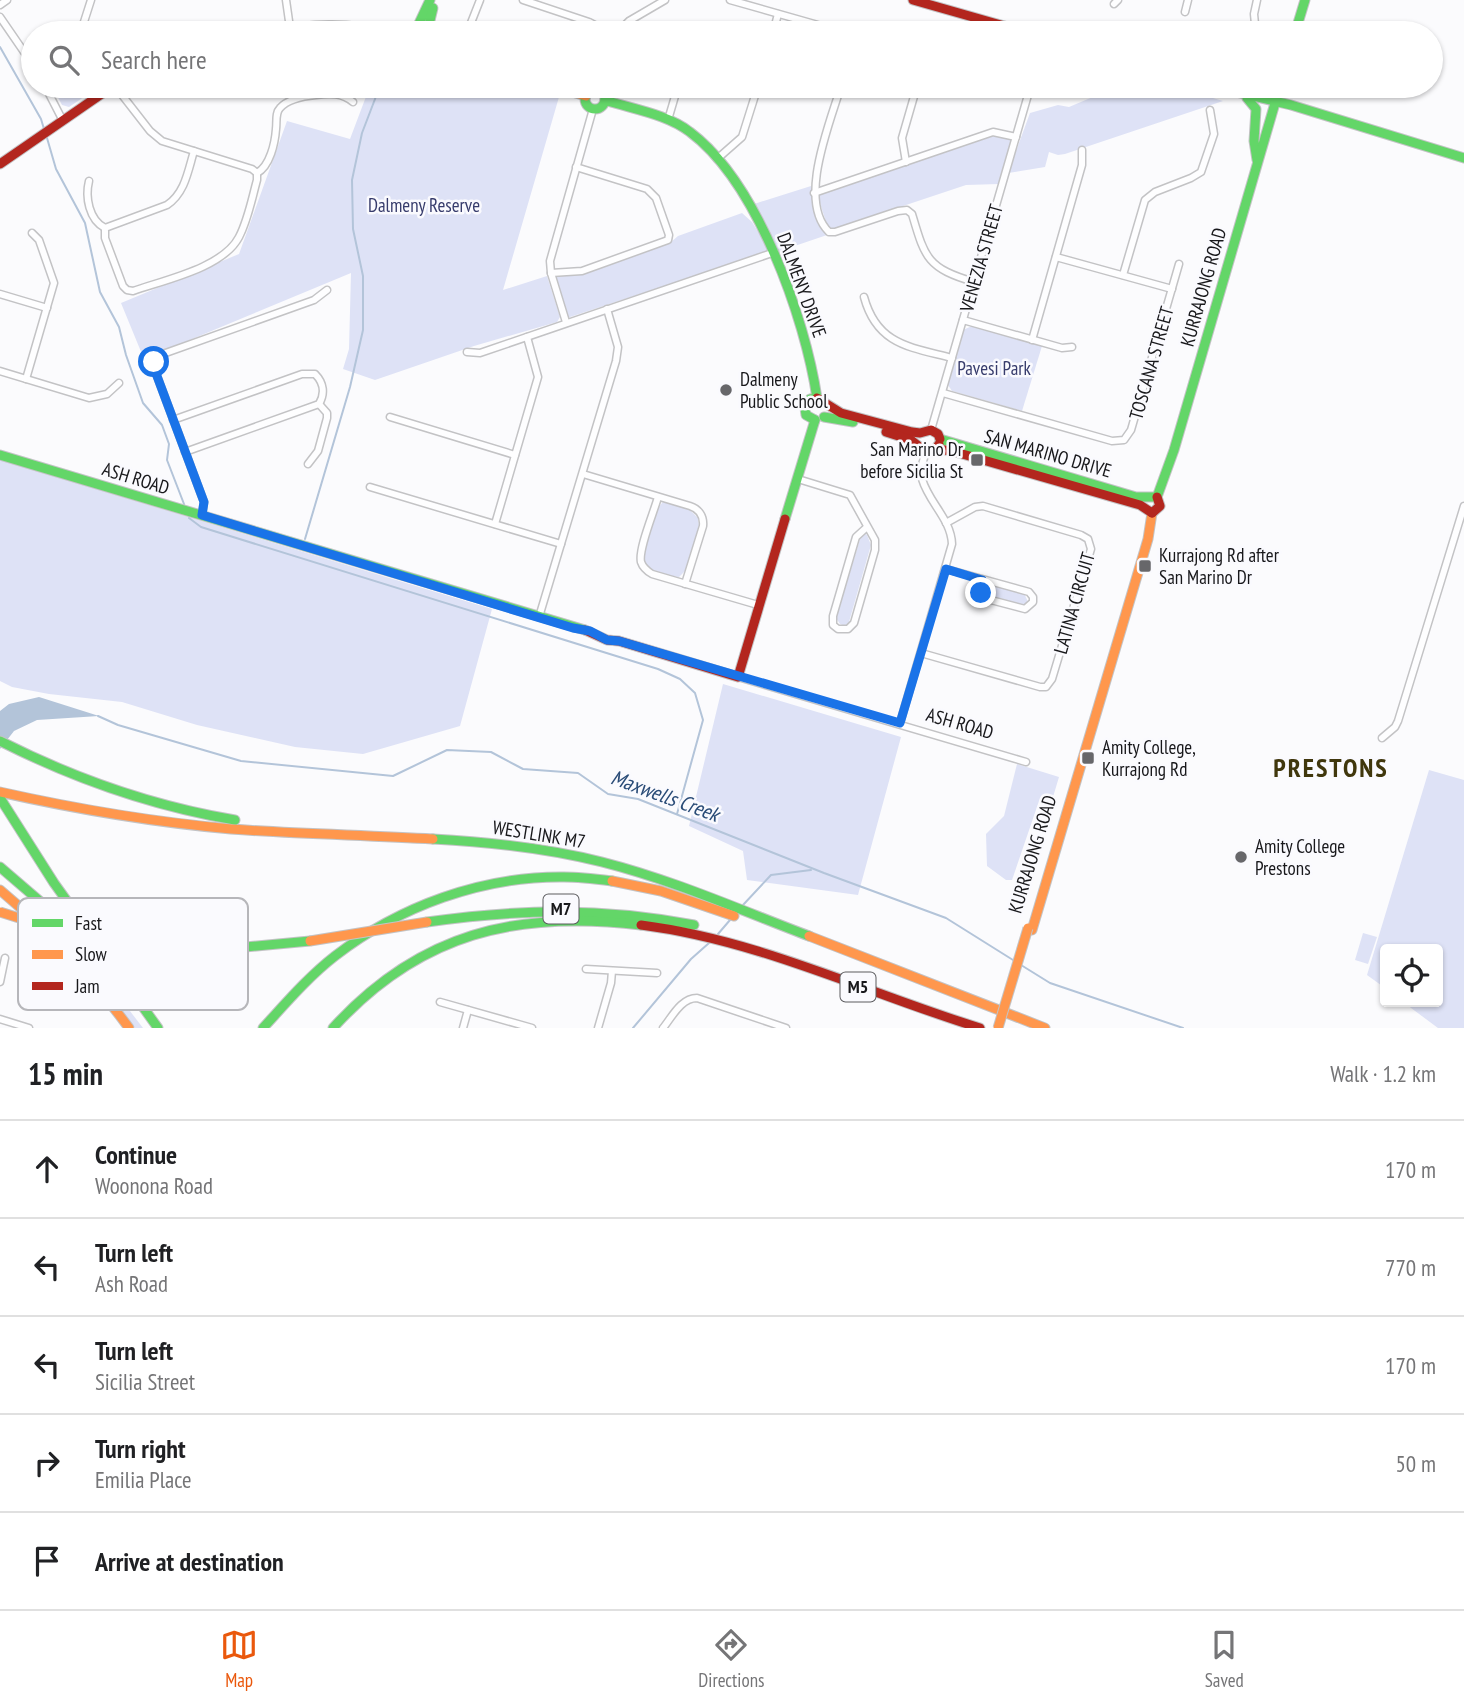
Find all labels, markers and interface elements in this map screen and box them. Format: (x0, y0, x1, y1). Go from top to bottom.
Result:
search box (21, 21, 1443, 98)
icon: search (45, 41, 83, 79)
text: Search here (101, 43, 207, 76)
park label: Dalmeny Reserve (368, 193, 480, 217)
street label: VENEZIA STREET (954, 201, 1008, 316)
street label: KURRAJONG ROAD (1175, 225, 1231, 349)
street label: DALMENY DRIVE (772, 229, 832, 341)
street label: TOSCANA STREET (1123, 303, 1179, 422)
route start (138, 346, 169, 377)
park label: Pavesi Park (957, 356, 1031, 380)
place label: Dalmeny Public School (740, 367, 828, 413)
marker: Dalmeny Public School (718, 382, 734, 398)
street label: SAN MARINO DRIVE (982, 423, 1114, 483)
place label: San Marino Dr before Sicilia St (860, 437, 964, 483)
marker: San Marino Dr before Sicilia St (969, 452, 985, 468)
street label: ASH ROAD (100, 456, 172, 500)
place label: Kurrajong Rd after San Marino Dr (1159, 543, 1280, 589)
street label: LATINA CIRCUIT (1048, 549, 1100, 657)
marker: Kurrajong Rd after San Marino Dr (1137, 558, 1153, 574)
route end (965, 577, 996, 608)
street label: ASH ROAD (924, 702, 996, 744)
place label: Amity College, Kurrajong Rd (1102, 735, 1196, 781)
marker: Amity College, Kurrajong Rd (1080, 750, 1096, 766)
district label: PRESTONS (1273, 751, 1389, 784)
water label: Maxwells Creek (607, 764, 726, 829)
street label: KURRAJONG ROAD (1003, 792, 1061, 916)
street label: WESTLINK M7 (491, 815, 587, 853)
place label: Amity College Prestons (1255, 834, 1345, 880)
marker: Amity College Prestons (1233, 849, 1249, 865)
road number: M7 (544, 894, 578, 924)
legend (18, 898, 248, 1010)
text: Fast (75, 911, 103, 935)
text: Slow (75, 942, 108, 966)
map controls (1380, 944, 1443, 1007)
button: locate (1380, 944, 1443, 1007)
road number: M5 (840, 972, 876, 1002)
text: Jam (74, 974, 100, 998)
text: 15 min (28, 1054, 103, 1093)
text: Walk · 1.2 km (1330, 1059, 1436, 1088)
text: Continue (95, 1138, 177, 1171)
icon: ahead (28, 1150, 66, 1188)
text: 170 m (1385, 1155, 1436, 1184)
text: Woonona Road (95, 1171, 213, 1200)
text: Turn left (95, 1236, 173, 1269)
icon: left (28, 1248, 66, 1286)
text: 770 m (1385, 1253, 1436, 1282)
text: Ash Road (95, 1269, 168, 1298)
text: Turn left (95, 1334, 173, 1367)
icon: left (28, 1346, 66, 1384)
text: 170 m (1385, 1351, 1436, 1380)
text: Sicilia Street (95, 1367, 195, 1396)
text: Turn right (95, 1432, 186, 1465)
icon: right (28, 1444, 66, 1482)
text: 50 m (1395, 1449, 1436, 1478)
text: Emilia Place (95, 1465, 192, 1494)
icon: arrive (28, 1542, 66, 1580)
text: Arrive at destination (95, 1545, 284, 1578)
tab: Map (220, 1626, 258, 1692)
tab: Directions (698, 1626, 764, 1692)
tab: Saved (1205, 1626, 1244, 1692)

